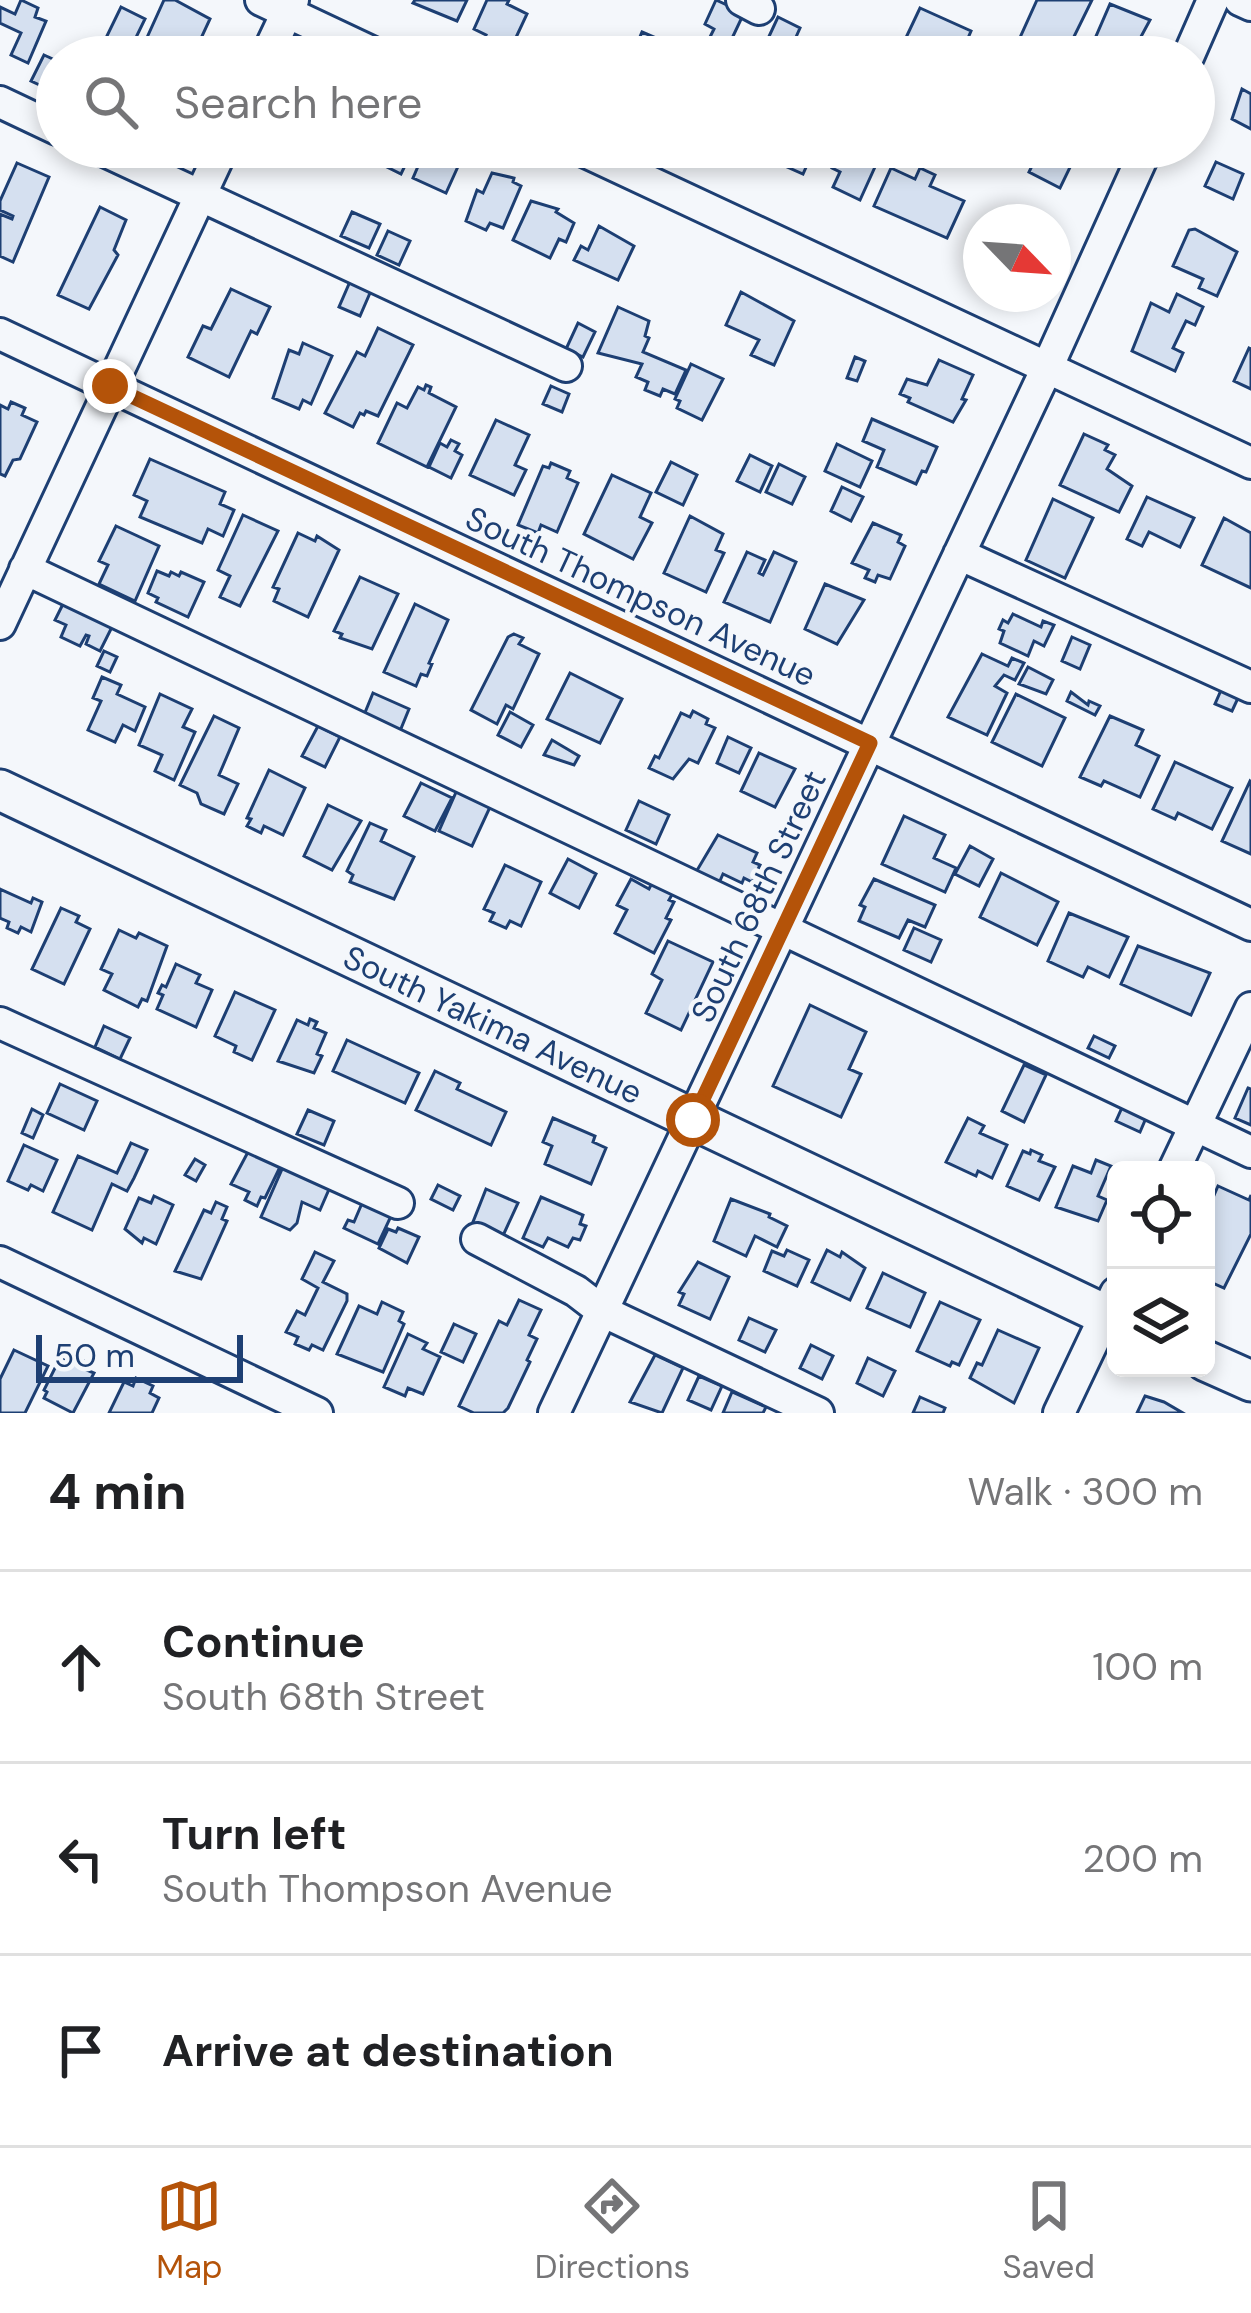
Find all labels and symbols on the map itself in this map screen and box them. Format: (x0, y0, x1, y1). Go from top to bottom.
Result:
north arrow (963, 204, 1071, 312)
route end (83, 359, 137, 413)
street label: South Thompson Avenue (459, 496, 823, 697)
street label: South 68th Street (681, 763, 836, 1029)
street label: South Yakima Avenue (337, 935, 649, 1114)
route start (666, 1093, 720, 1147)
scale bar (36, 1329, 243, 1382)

